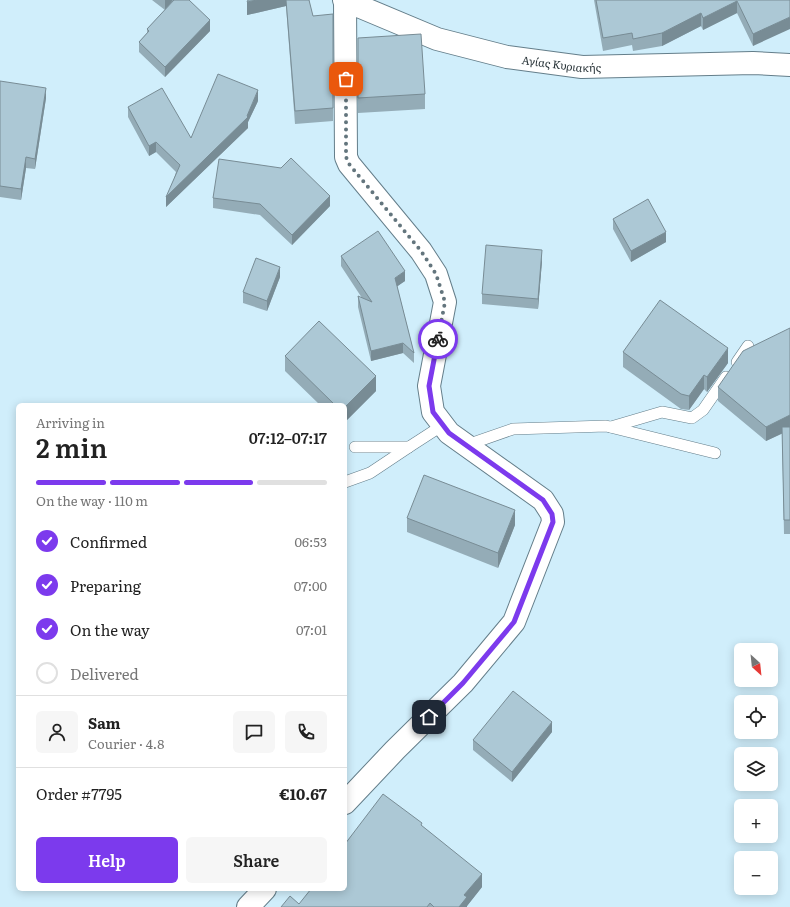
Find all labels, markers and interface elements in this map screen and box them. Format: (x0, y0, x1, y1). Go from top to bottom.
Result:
street label: Αγίας Κυριακής (521, 51, 602, 75)
pin (329, 62, 363, 96)
icon: bag (335, 68, 357, 90)
courier (418, 319, 458, 359)
icon: bike (427, 328, 449, 350)
text: Arriving in (36, 413, 105, 432)
text: 07:12–07:17 (249, 426, 327, 449)
text: 2 min (36, 427, 107, 466)
text: On the way · 110 m (36, 491, 148, 510)
icon: check (36, 530, 58, 552)
text: Confirmed (70, 530, 147, 553)
text: 06:53 (295, 532, 327, 551)
icon: check (36, 574, 58, 596)
text: Preparing (70, 574, 141, 597)
text: 07:00 (294, 576, 327, 595)
icon: check (36, 618, 58, 640)
text: On the way (70, 618, 150, 641)
text: 07:01 (296, 620, 327, 639)
north arrow (734, 643, 778, 687)
map controls (734, 643, 778, 895)
text: Delivered (70, 662, 139, 685)
button: locate (734, 695, 778, 739)
pin (412, 700, 446, 734)
icon: home (418, 706, 440, 728)
button: person (36, 711, 78, 753)
text: Sam (88, 711, 121, 734)
button: chat (233, 711, 275, 753)
button: phone (285, 711, 327, 753)
text: Courier · 4.8 (88, 734, 164, 753)
button: layers (734, 747, 778, 791)
text: Order #7795 (36, 782, 122, 805)
text: €10.67 (279, 782, 327, 805)
button: + (734, 799, 778, 843)
button: Help (36, 837, 178, 883)
button: Share (186, 837, 327, 883)
button: − (734, 851, 778, 895)

